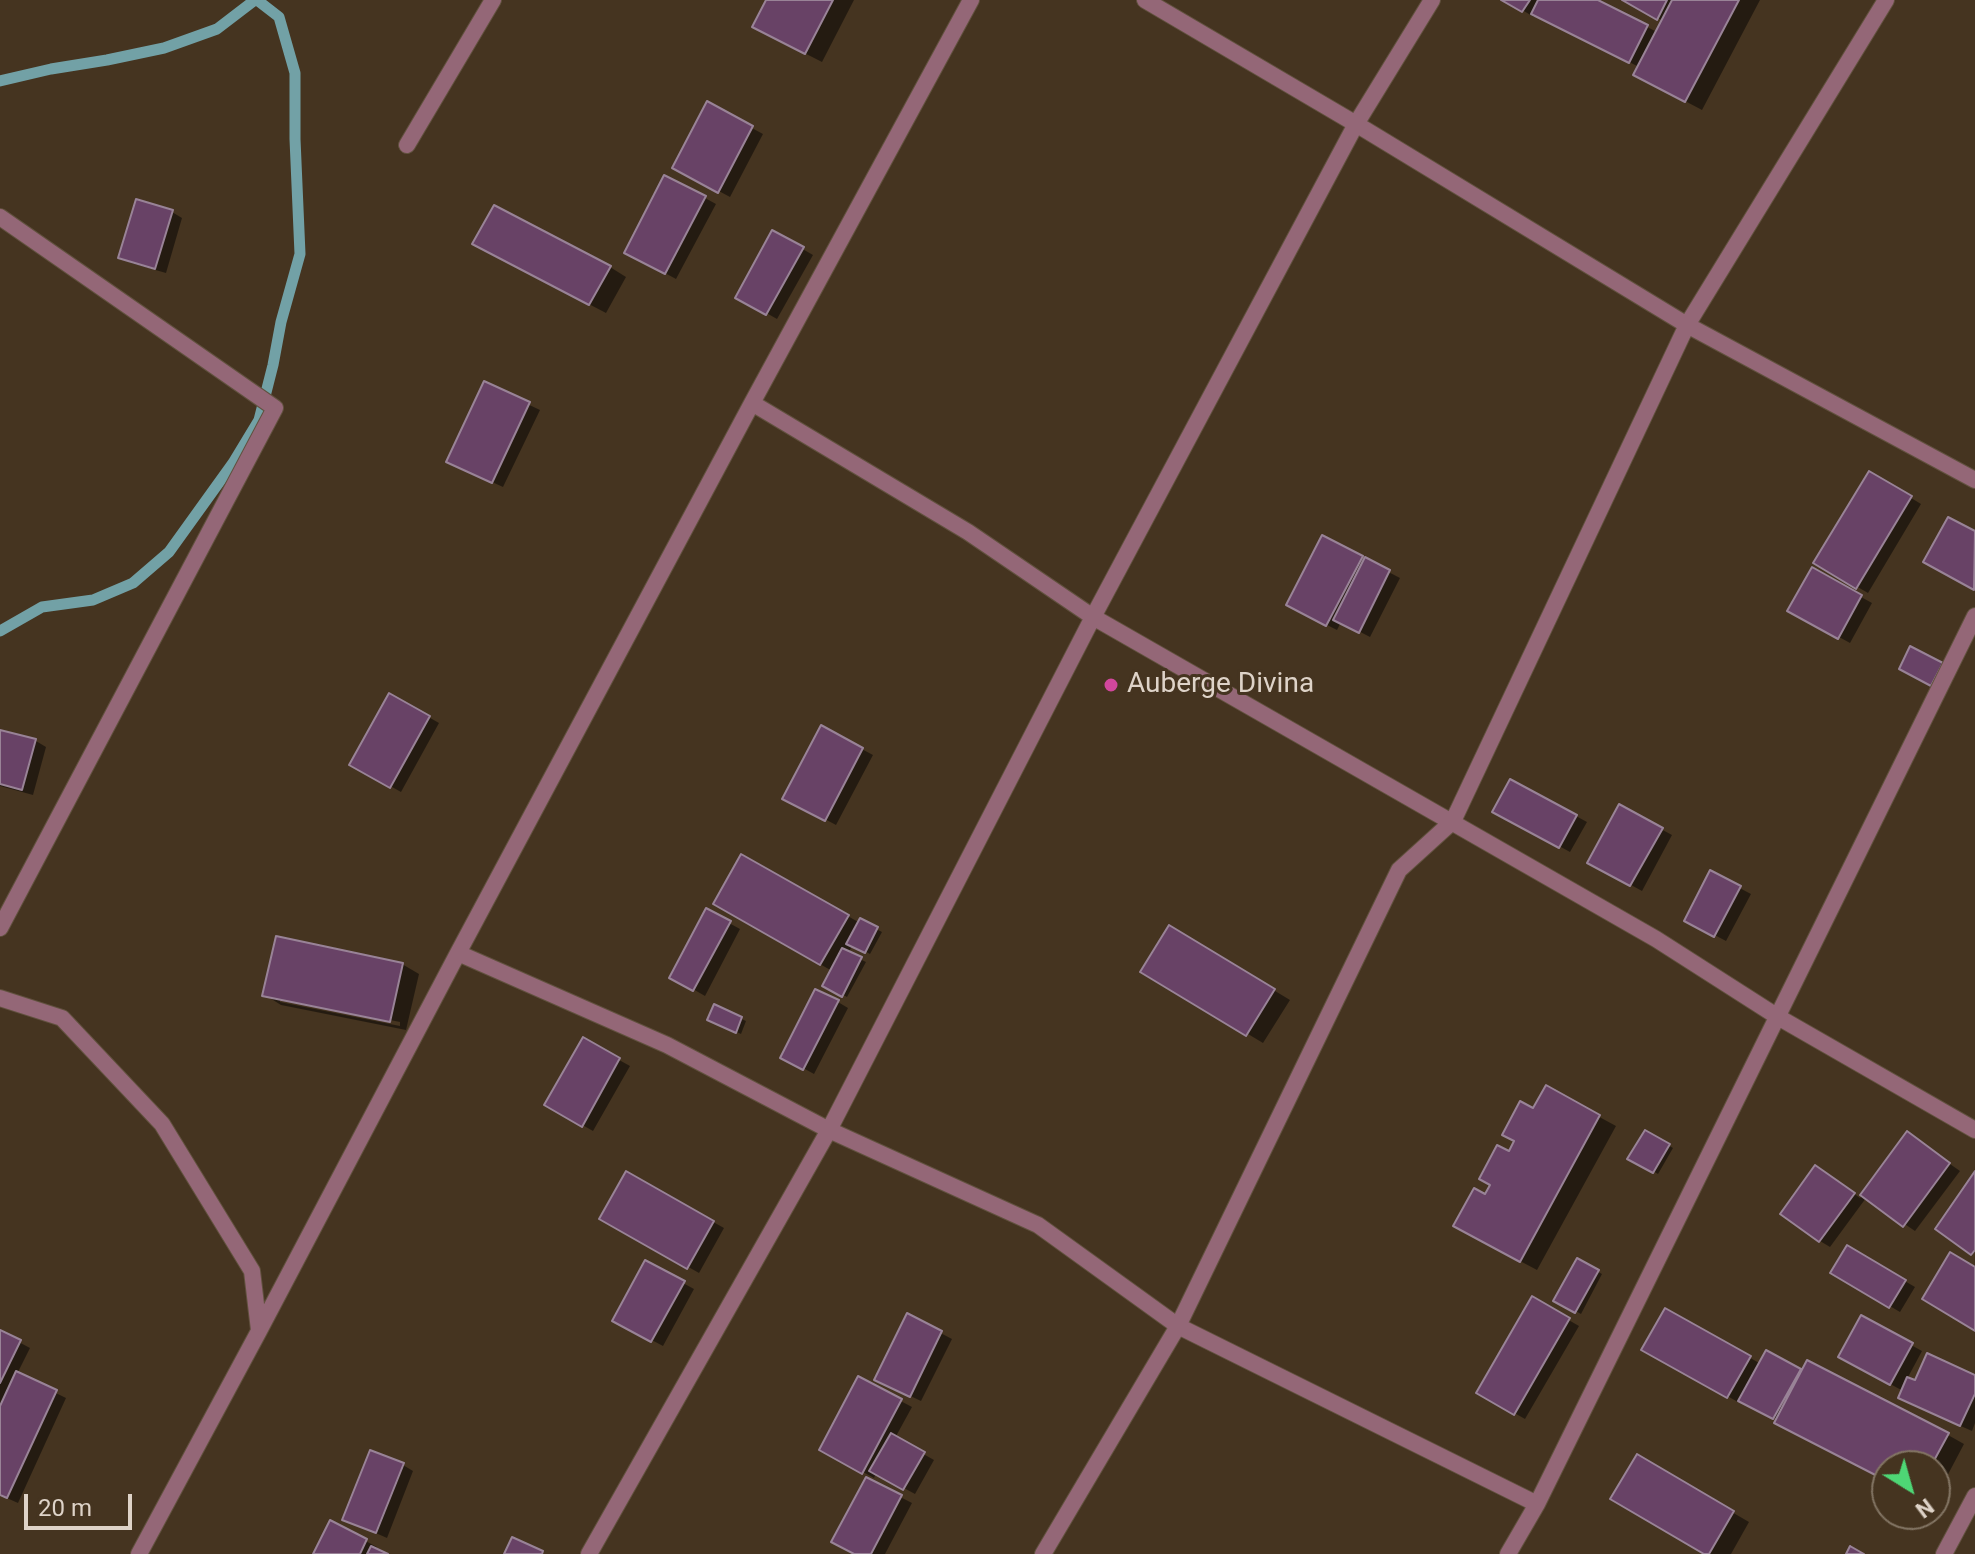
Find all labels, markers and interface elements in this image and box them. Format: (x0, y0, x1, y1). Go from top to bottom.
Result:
place label: Auberge Divina (1127, 668, 1314, 702)
marker: Auberge Divina (1102, 676, 1120, 694)
north arrow (1871, 1450, 1951, 1530)
scale bar (28, 1478, 136, 1528)
text: N (1911, 1493, 1938, 1523)
text: 20 m (38, 1494, 92, 1522)

